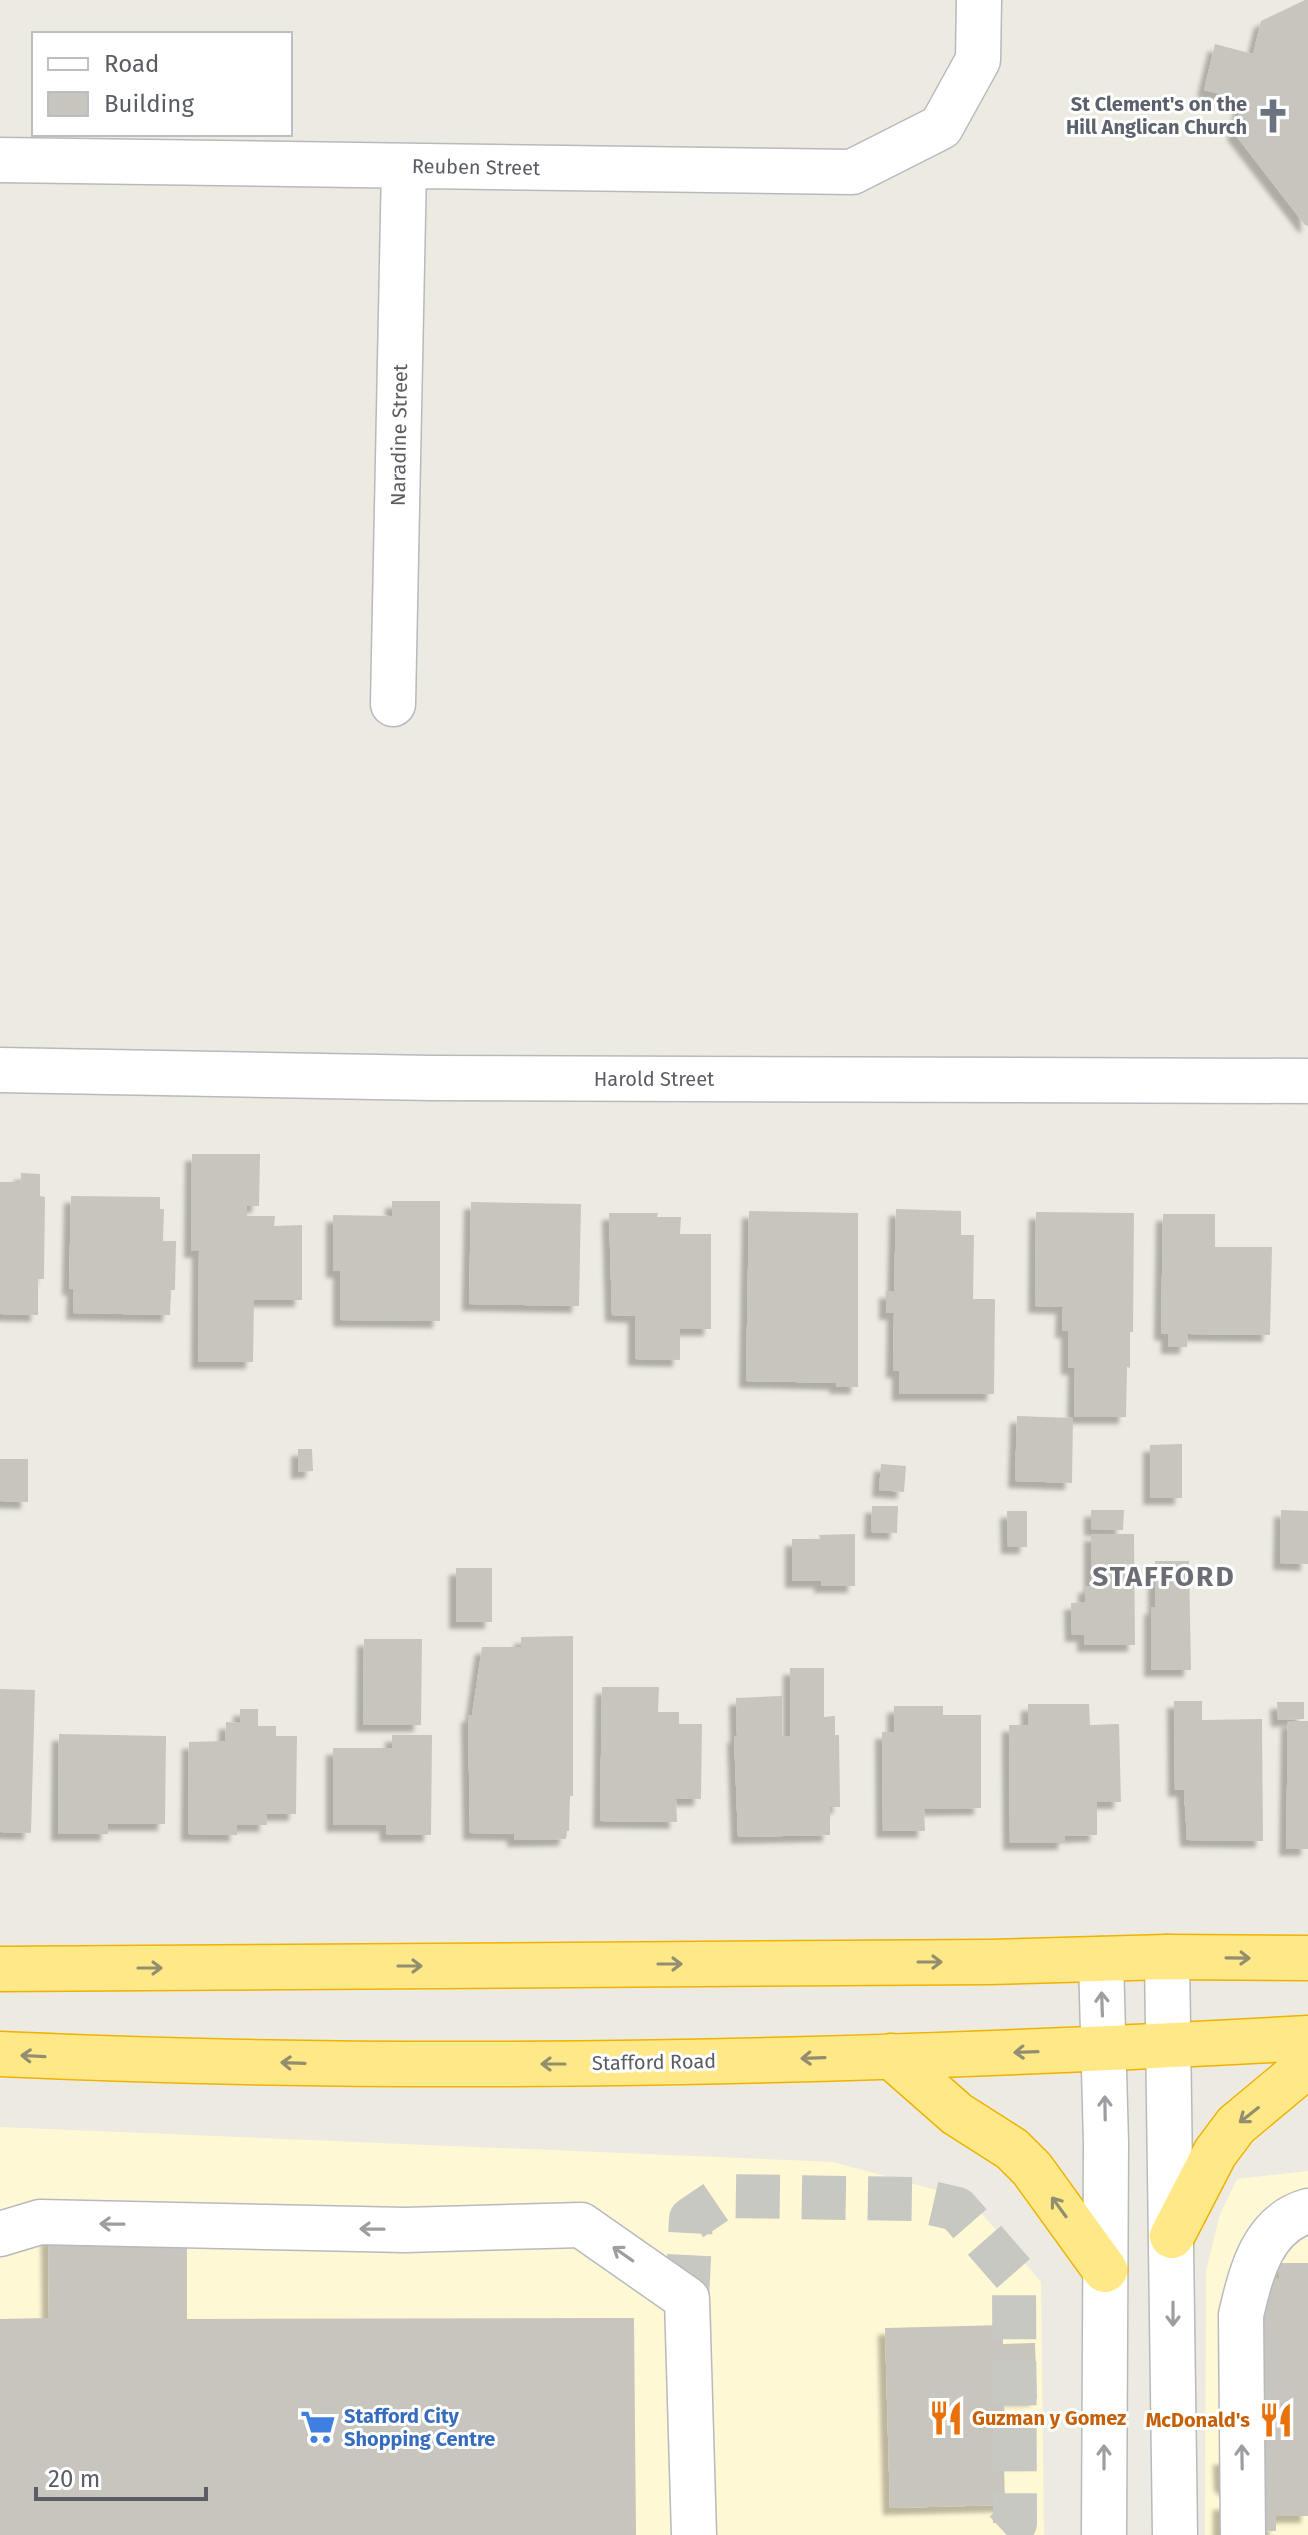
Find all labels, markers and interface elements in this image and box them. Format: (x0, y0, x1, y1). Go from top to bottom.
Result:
legend (32, 32, 292, 136)
text: Road (104, 50, 159, 78)
text: Building (104, 90, 194, 118)
place label: St Clement's on the Hill Anglican Church (1066, 92, 1247, 139)
church icon: St Clement's on the Hill Anglican Church (1254, 97, 1292, 135)
street label: Reuben Street (412, 154, 541, 180)
street label: Naradine Street (386, 363, 412, 506)
street label: Harold Street (594, 1067, 715, 1091)
district label: STAFFORD (1092, 1560, 1236, 1593)
one-way arrow (1224, 1950, 1251, 1966)
one-way arrow (916, 1954, 943, 1970)
one-way arrow (656, 1956, 683, 1972)
one-way arrow (396, 1958, 423, 1974)
one-way arrow (136, 1960, 163, 1976)
one-way arrow (1095, 1991, 1110, 2018)
one-way arrow (1013, 2044, 1040, 2059)
one-way arrow (20, 2048, 47, 2063)
street label: Stafford Road (592, 2049, 716, 2075)
one-way arrow (800, 2051, 827, 2066)
one-way arrow (280, 2056, 307, 2071)
one-way arrow (540, 2056, 567, 2072)
one-way arrow (1098, 2095, 1113, 2122)
one-way arrow (1239, 2107, 1260, 2124)
one-way arrow (1051, 2197, 1068, 2218)
one-way arrow (99, 2216, 126, 2232)
one-way arrow (359, 2222, 386, 2237)
one-way arrow (612, 2246, 634, 2262)
one-way arrow (1165, 2300, 1181, 2327)
restaurant icon: Guzman y Gomez (927, 2399, 965, 2437)
restaurant icon: McDonald's (1257, 2401, 1295, 2439)
place label: Stafford City Shopping Centre (344, 2404, 495, 2451)
place label: Guzman y Gomez (972, 2406, 1126, 2430)
supermarket icon: Stafford City Shopping Centre (299, 2408, 337, 2446)
place label: McDonald's (1146, 2408, 1250, 2432)
one-way arrow (1097, 2444, 1112, 2471)
one-way arrow (1235, 2444, 1250, 2471)
scale bar (36, 2451, 206, 2501)
text: 20 m (48, 2465, 100, 2493)

